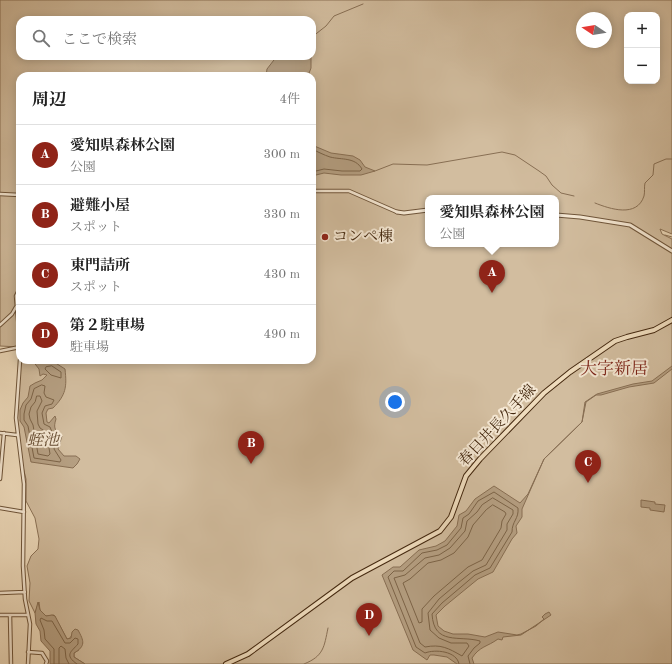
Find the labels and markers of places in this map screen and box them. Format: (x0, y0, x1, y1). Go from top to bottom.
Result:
place label: コンペ棟 (333, 228, 393, 245)
marker: コンペ棟 (320, 232, 330, 242)
pin: A (479, 260, 505, 293)
pin: B (238, 431, 264, 464)
pin: C (575, 450, 601, 483)
pin: D (356, 603, 382, 636)

